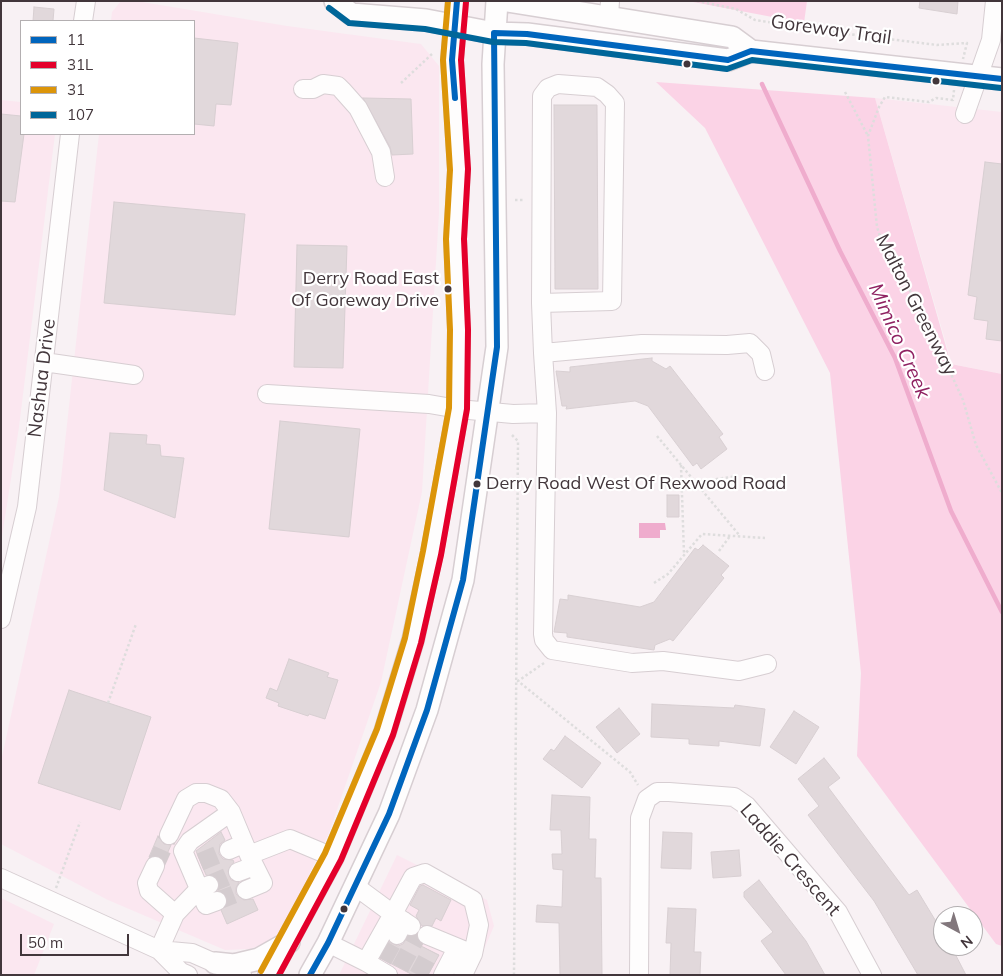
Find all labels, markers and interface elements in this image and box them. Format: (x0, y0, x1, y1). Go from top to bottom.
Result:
street label: Goreway Trail (769, 10, 893, 50)
legend (20, 20, 195, 135)
text: 11 (67, 30, 85, 49)
text: 31L (67, 55, 93, 74)
unlabelled marker (682, 59, 692, 69)
unlabelled marker (931, 76, 941, 86)
text: 31 (67, 80, 85, 99)
text: 107 (67, 105, 94, 124)
street label: Malton Greenway (870, 230, 962, 380)
place label: Derry Road East Of Goreway Drive (291, 268, 439, 310)
water label: Mimico Creek (863, 280, 935, 402)
marker: Derry Road East Of Goreway Drive (443, 284, 453, 294)
street label: Nashua Drive (23, 317, 61, 439)
place label: Derry Road West Of Rexwood Road (486, 473, 786, 495)
marker: Derry Road West Of Rexwood Road (472, 479, 482, 489)
street label: Laddie Crescent (735, 799, 845, 921)
unlabelled marker (339, 904, 349, 914)
north arrow (933, 906, 983, 956)
scale bar (22, 924, 131, 956)
text: N (957, 932, 977, 952)
text: 50 m (28, 933, 63, 952)

